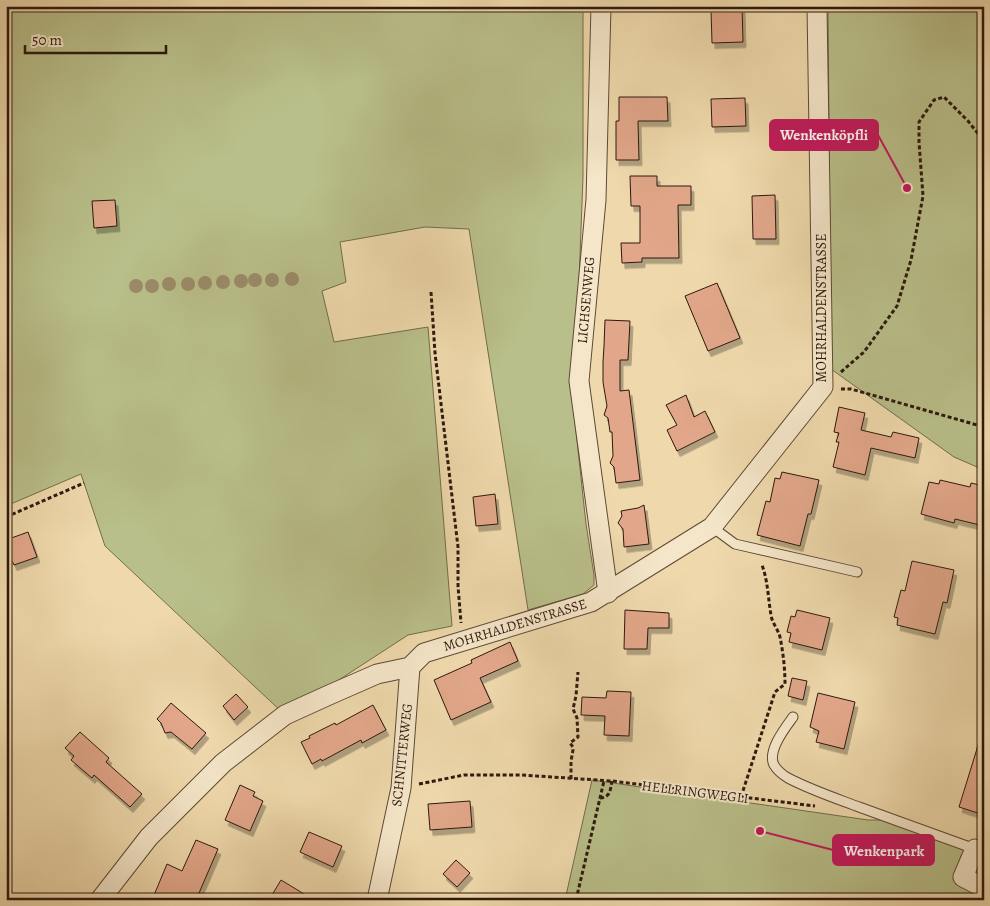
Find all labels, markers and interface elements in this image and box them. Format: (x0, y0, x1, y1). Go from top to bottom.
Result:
scale bar (25, 22, 166, 54)
text: 50 m (32, 30, 62, 50)
callout: Wenkenköpfli (770, 120, 878, 150)
text: Wenkenköpfli (779, 125, 869, 145)
street label: MOHRHALDENSTRASSE (812, 233, 831, 383)
street label: LICHSENWEG (573, 256, 599, 344)
street label: MOHRHALDENSTRASSE (441, 594, 589, 656)
street label: SCHNITTERWEG (387, 702, 417, 808)
street label: HELLRINGWEGLI (640, 776, 750, 808)
callout: Wenkenpark (833, 835, 934, 865)
text: Wenkenpark (843, 841, 925, 861)

